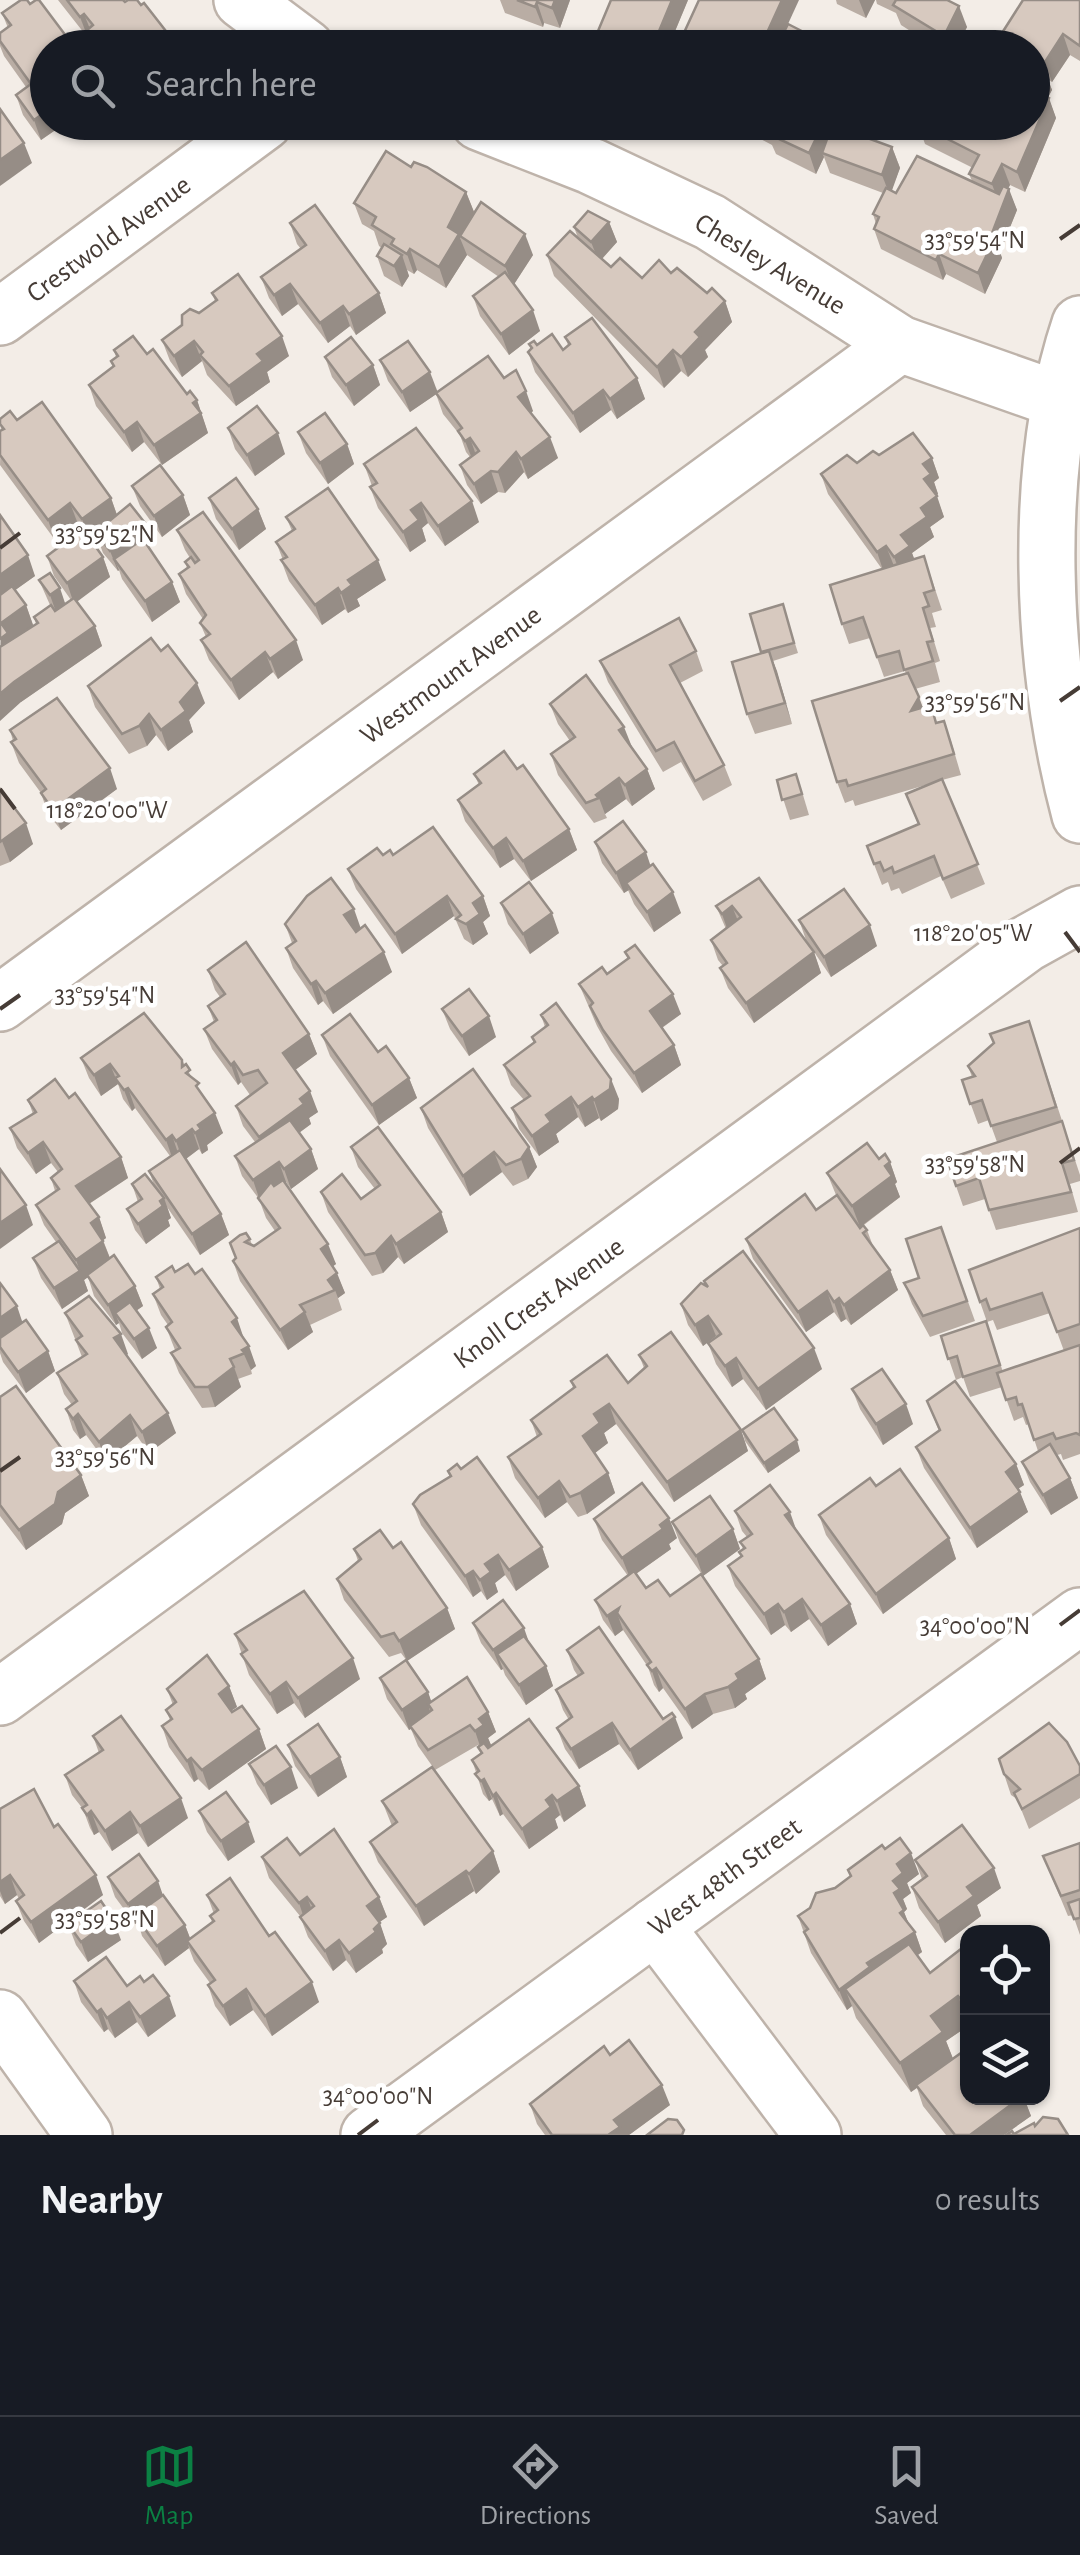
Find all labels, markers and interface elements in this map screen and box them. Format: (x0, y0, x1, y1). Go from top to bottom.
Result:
search box (30, 30, 1050, 140)
icon: search (65, 58, 120, 113)
text: Search here (145, 66, 317, 104)
street label: Crestwold Avenue (22, 171, 196, 308)
street label: Chesley Avenue (690, 209, 850, 321)
text: 33°59'54"N (925, 228, 1025, 253)
text: 33°59'52"N (55, 522, 155, 547)
street label: Westmount Avenue (356, 601, 547, 750)
text: 33°59'56"N (925, 690, 1025, 715)
text: 118°20'00"W (46, 798, 168, 823)
text: 118°20'05"W (914, 921, 1033, 946)
text: 33°59'54"N (55, 983, 155, 1008)
text: 33°59'58"N (925, 1152, 1025, 1177)
street label: Knoll Crest Avenue (449, 1233, 630, 1375)
text: 33°59'56"N (55, 1445, 155, 1470)
text: 34°00'00"N (920, 1614, 1030, 1639)
street label: West 48th Street (644, 1813, 807, 1942)
text: 33°59'58"N (55, 1907, 155, 1932)
map controls (960, 1925, 1050, 2105)
button: locate (960, 1925, 1050, 2015)
button: layers (960, 2015, 1050, 2105)
text: 34°00'00"N (323, 2084, 433, 2109)
text: Nearby (40, 2179, 163, 2221)
text: 0 results (935, 2184, 1040, 2216)
tab: Map (142, 2439, 197, 2533)
tab: Directions (480, 2439, 591, 2533)
tab: Saved (874, 2439, 938, 2533)

